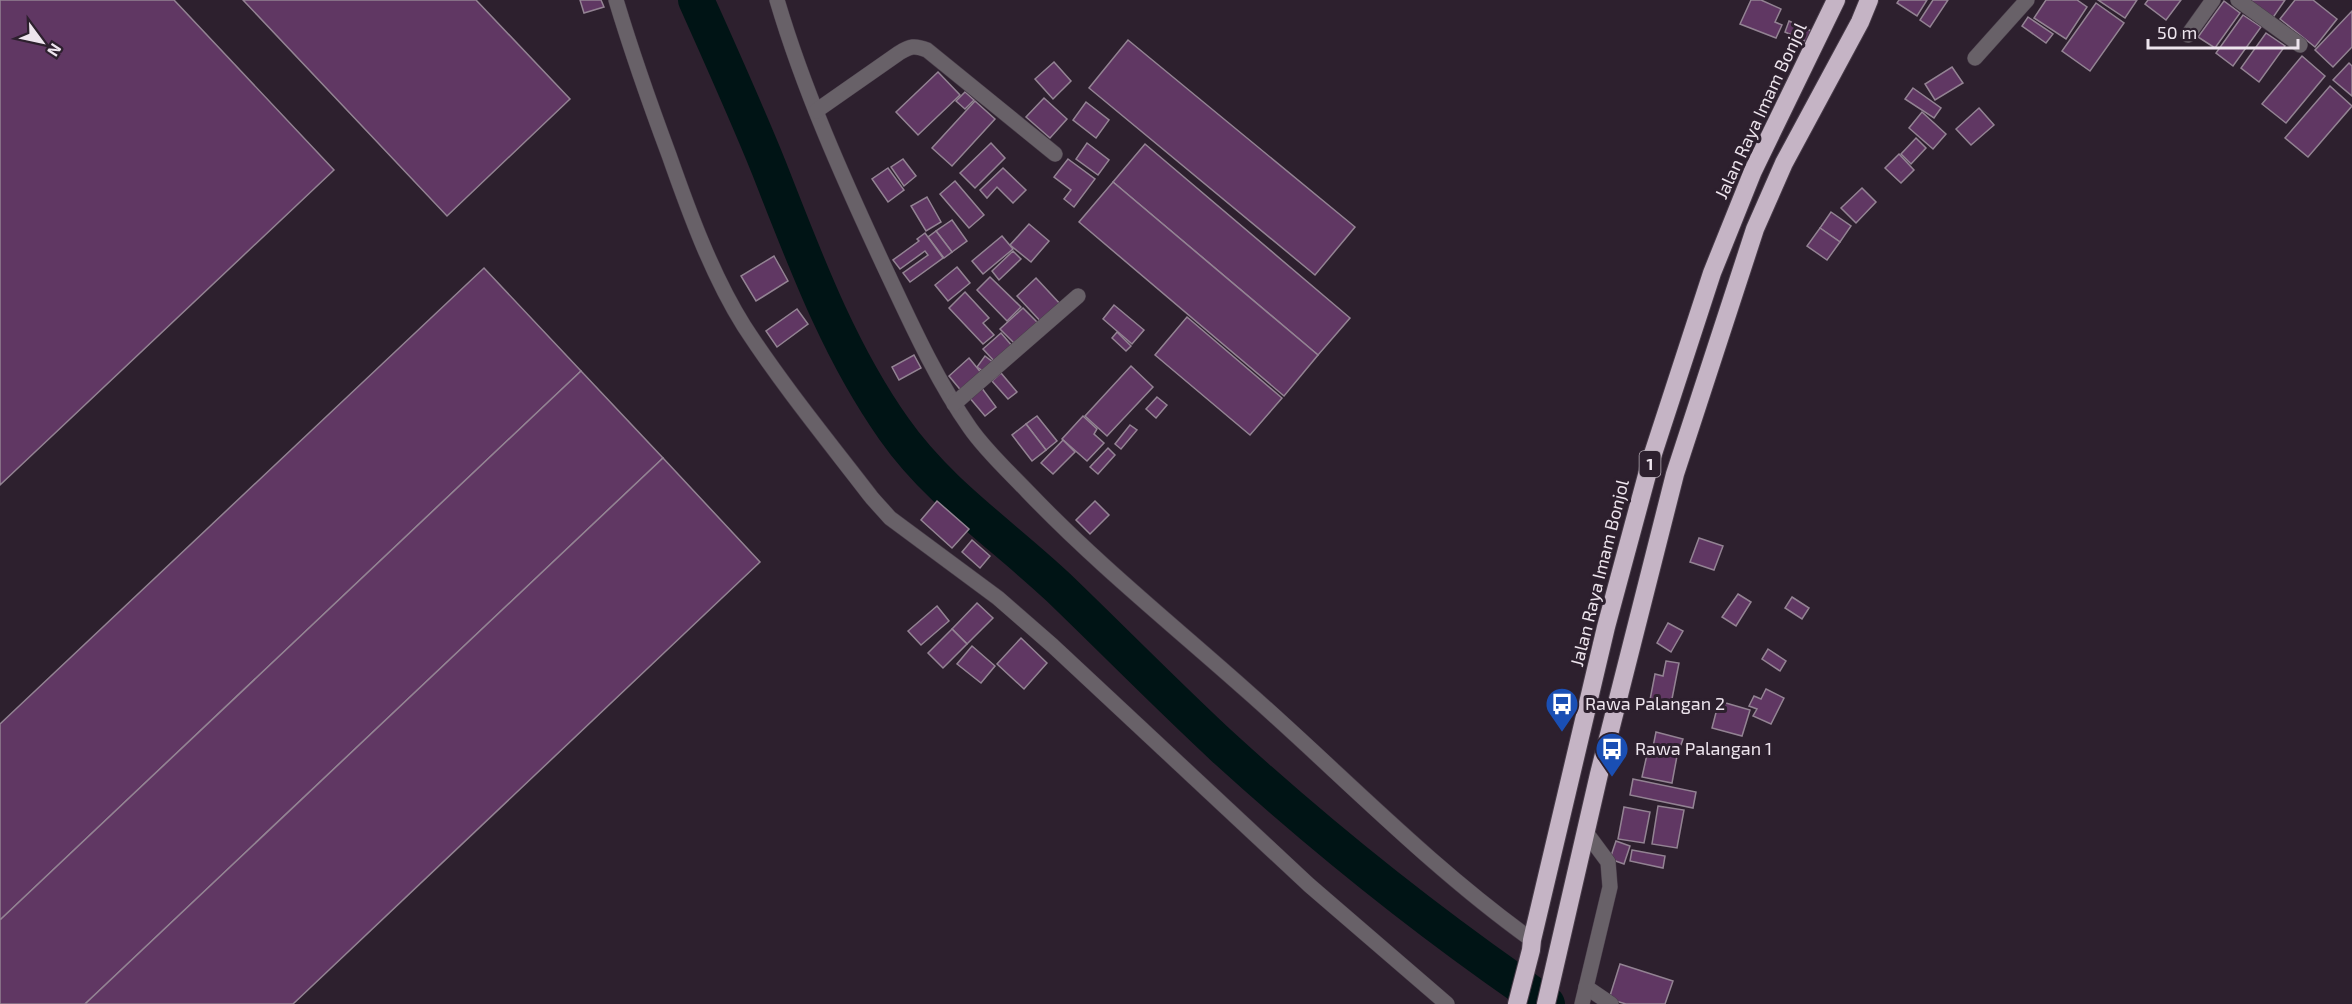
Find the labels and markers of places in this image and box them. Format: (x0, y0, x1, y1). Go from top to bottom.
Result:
bus stop icon: Rawa Palangan 2 (1544, 686, 1580, 733)
place label: Rawa Palangan 2 (1585, 692, 1725, 714)
bus stop icon: Rawa Palangan 1 (1594, 731, 1630, 778)
place label: Rawa Palangan 1 (1635, 737, 1772, 759)

